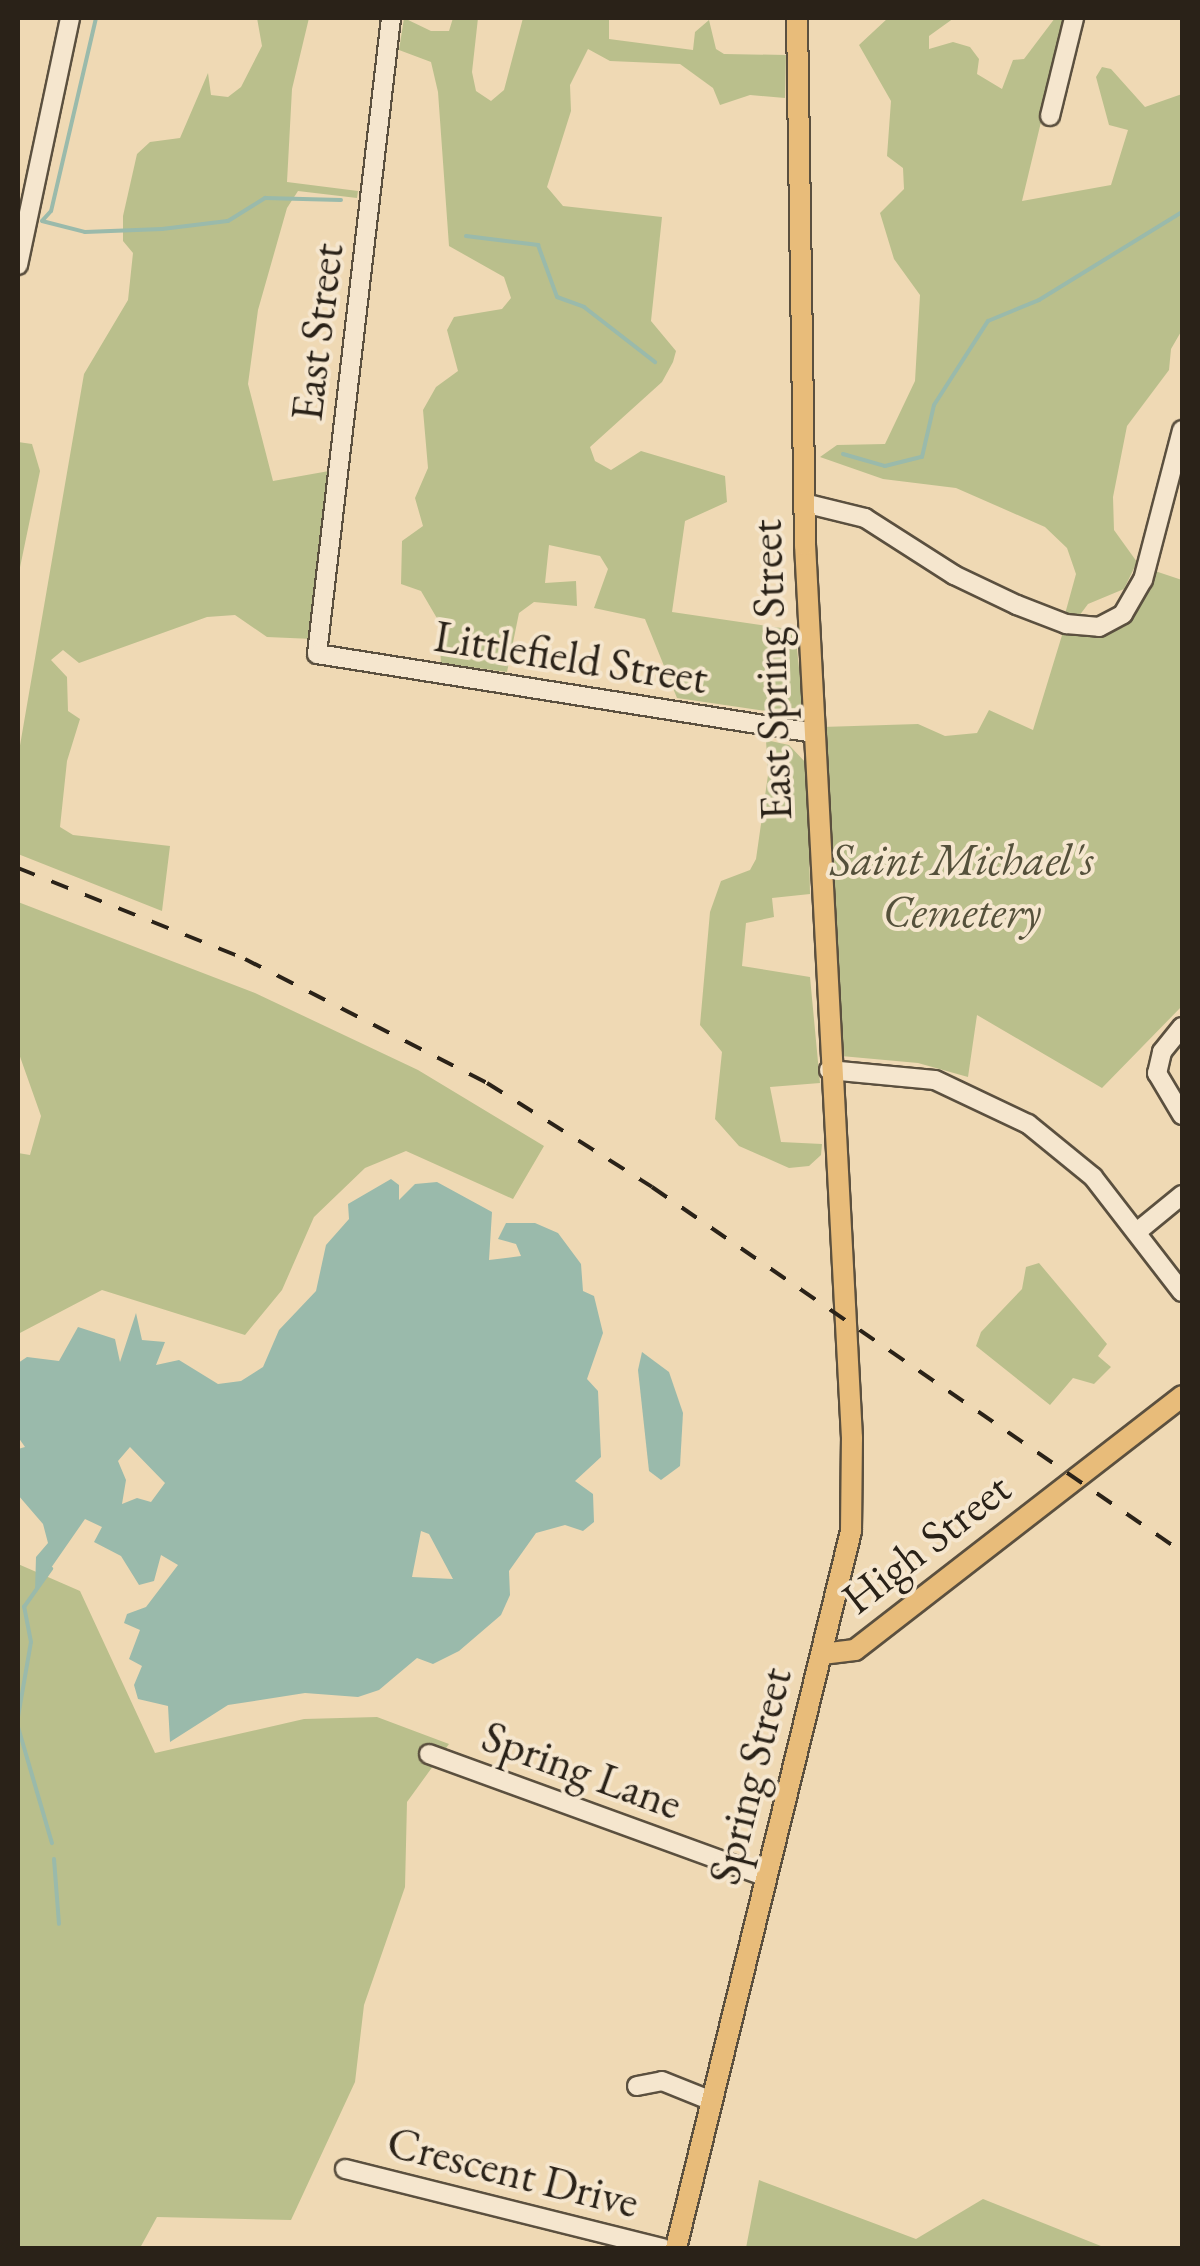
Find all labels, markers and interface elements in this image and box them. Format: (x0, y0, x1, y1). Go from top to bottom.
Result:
street label: East Street (279, 240, 355, 424)
street label: East Spring Street (739, 518, 803, 822)
street label: Littlefield Street (430, 609, 712, 705)
park label: Saint Michael's Cemetery (830, 833, 1094, 939)
street label: High Street (831, 1461, 1021, 1625)
street label: Spring Street (697, 1662, 803, 1890)
street label: Spring Lane (475, 1709, 689, 1831)
street label: Crescent Drive (382, 2115, 644, 2229)

